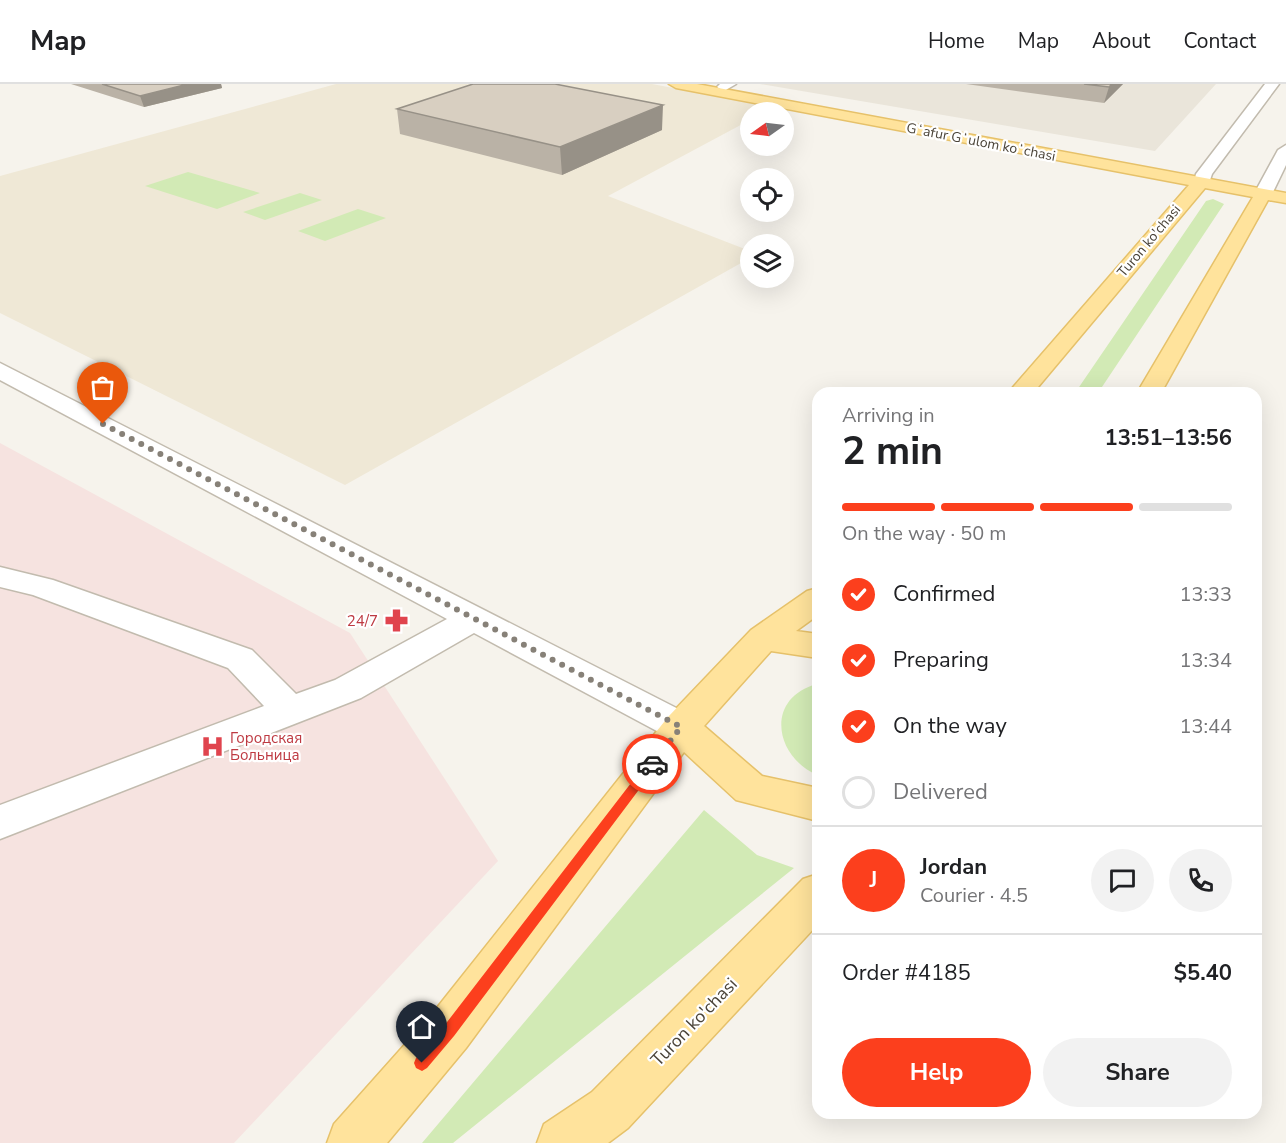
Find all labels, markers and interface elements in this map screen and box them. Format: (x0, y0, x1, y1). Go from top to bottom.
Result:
text: Map (30, 22, 86, 60)
text: Home (928, 27, 985, 55)
text: Map (1018, 27, 1059, 55)
text: About (1092, 27, 1150, 55)
text: Contact (1183, 27, 1256, 55)
north arrow (740, 102, 794, 156)
map controls (740, 102, 794, 288)
street label: Gʻafur Gʻulom koʻchasi (905, 118, 1057, 166)
button: locate (740, 168, 794, 222)
street label: Turon ko'chasi (1113, 201, 1185, 281)
button: layers (740, 234, 794, 288)
pin (77, 362, 128, 424)
icon: bag (86, 371, 119, 404)
text: Arriving in (842, 402, 935, 429)
text: 13:51–13:56 (1104, 423, 1232, 453)
text: 2 min (842, 425, 943, 478)
text: On the way · 50 m (842, 520, 1006, 547)
icon: check (842, 578, 875, 611)
text: Confirmed (893, 579, 995, 609)
text: 13:33 (1179, 581, 1232, 608)
pharmacy icon: 24/7 (383, 608, 409, 634)
place label: 24/7 (347, 611, 378, 631)
icon: check (842, 644, 875, 677)
text: Preparing (893, 645, 989, 675)
text: 13:34 (1179, 647, 1232, 674)
icon: check (842, 710, 875, 743)
text: On the way (893, 711, 1007, 741)
text: 13:44 (1179, 713, 1232, 740)
place label: Городская Больница (230, 728, 302, 765)
hospital icon: Городская Больница (199, 734, 225, 760)
courier (622, 734, 682, 794)
icon: car (636, 748, 669, 781)
text: Delivered (893, 777, 988, 807)
button: chat (1091, 849, 1154, 912)
button: phone (1169, 849, 1232, 912)
text: Jordan (920, 852, 987, 882)
text: J (870, 865, 877, 895)
text: Courier · 4.5 (920, 882, 1028, 909)
text: Order #4185 (842, 958, 971, 988)
text: $5.40 (1174, 958, 1232, 988)
street label: Turon ko'chasi (646, 972, 742, 1072)
pin (396, 1001, 447, 1063)
icon: home (405, 1010, 438, 1043)
button: Help (842, 1038, 1031, 1107)
button: Share (1043, 1038, 1232, 1107)

